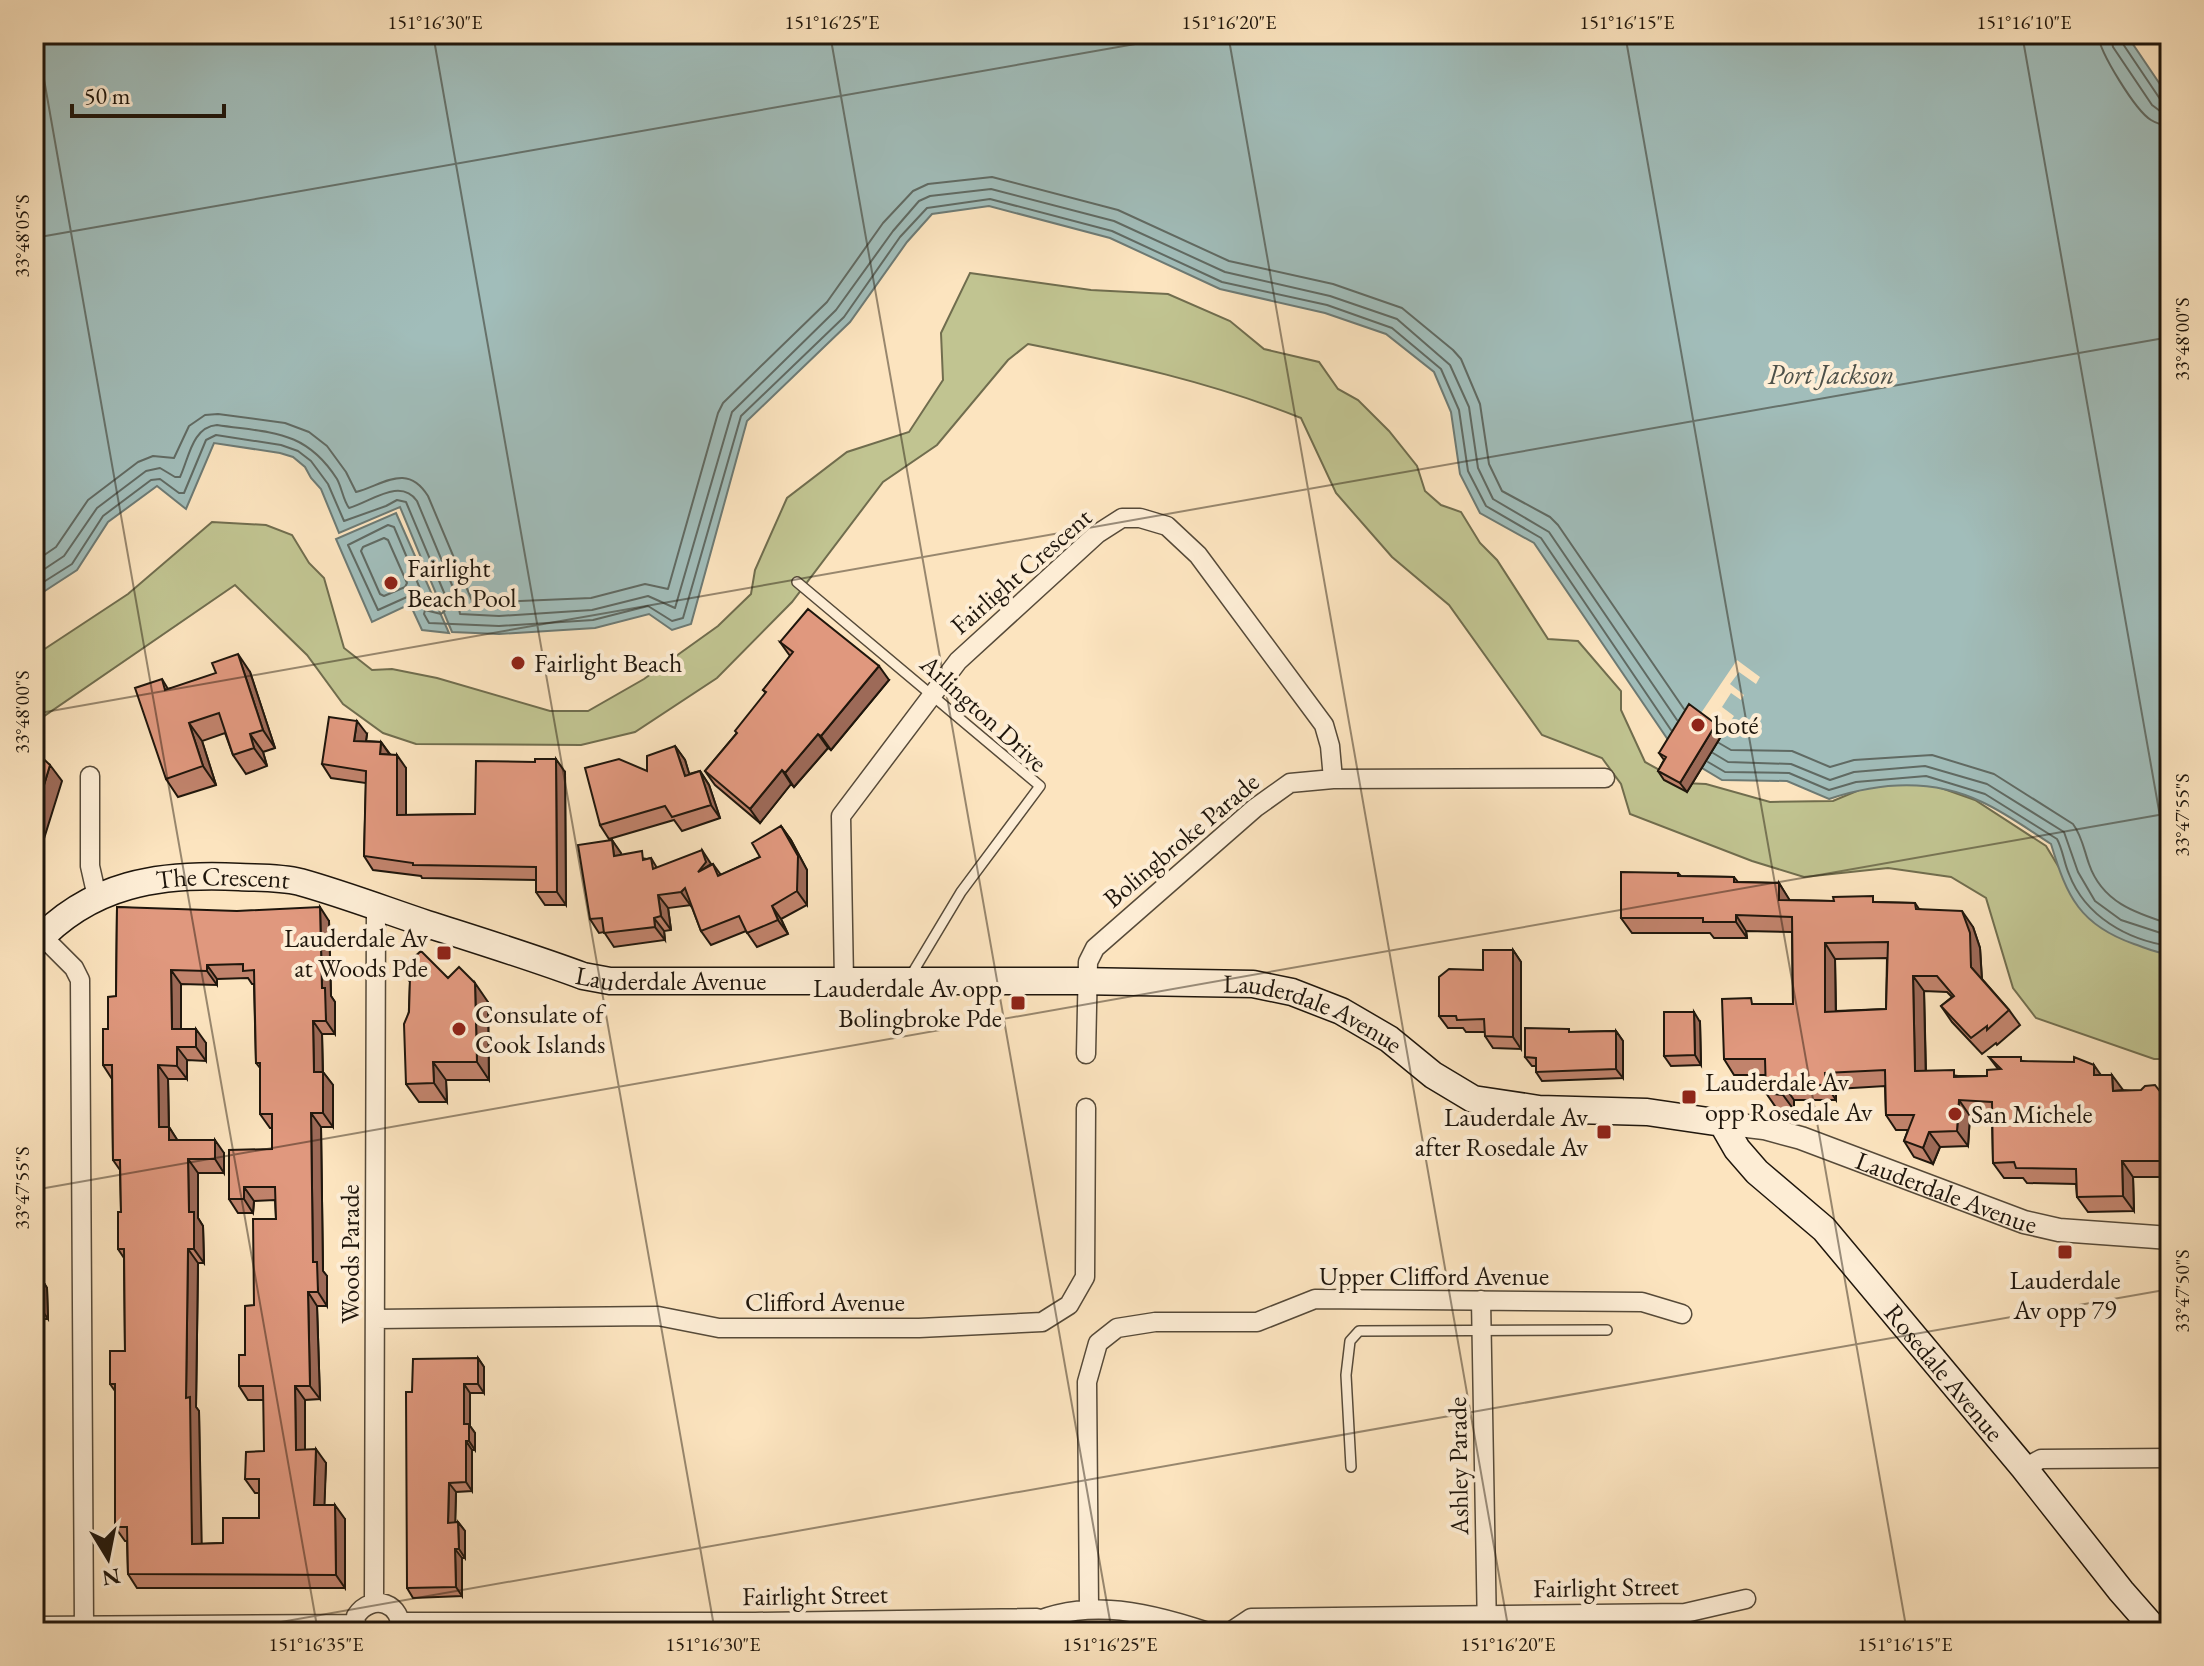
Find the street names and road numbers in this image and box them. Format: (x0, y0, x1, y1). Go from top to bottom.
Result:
street label: Fairlight Crescent (943, 500, 1099, 642)
street label: Arlington Drive (912, 646, 1055, 779)
street label: Bolingbroke Parade (1096, 765, 1266, 915)
street label: The Crescent (154, 859, 292, 897)
street label: Lauderdale Avenue (573, 958, 766, 999)
street label: Lauderdale Avenue (1223, 966, 1410, 1061)
street label: Lauderdale Avenue (1851, 1143, 2040, 1241)
street label: Woods Parade (333, 1184, 367, 1324)
street label: Upper Clifford Avenue (1319, 1259, 1549, 1293)
street label: Clifford Avenue (745, 1285, 905, 1319)
street label: Rosedale Avenue (1877, 1297, 2012, 1449)
street label: Ashley Parade (1440, 1396, 1476, 1537)
street label: Fairlight Street (1533, 1569, 1679, 1605)
street label: Fairlight Street (742, 1577, 888, 1613)

